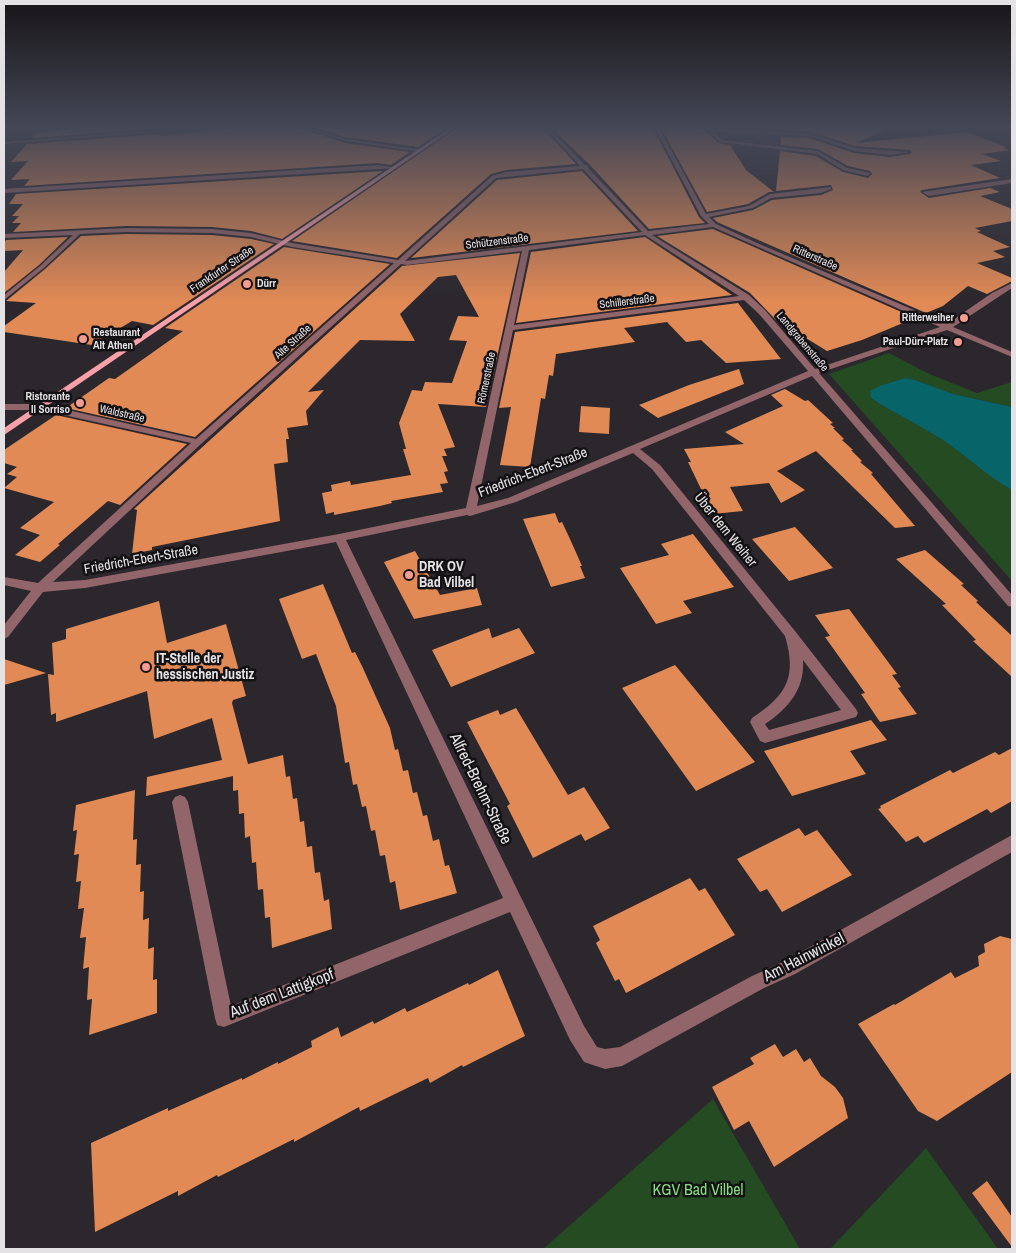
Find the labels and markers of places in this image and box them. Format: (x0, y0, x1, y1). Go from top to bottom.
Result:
place label: Dürr (257, 277, 276, 291)
marker: Dürr (241, 278, 253, 290)
place label: Ritterweiher (902, 311, 954, 325)
marker: Ritterweiher (958, 312, 970, 324)
place label: Restaurant Alt Athen (93, 326, 140, 352)
marker: Restaurant Alt Athen (77, 333, 89, 345)
place label: Paul-Dürr-Platz (883, 335, 948, 349)
marker: Paul-Dürr-Platz (952, 336, 964, 348)
place label: Ristorante Il Sorriso (25, 390, 70, 416)
marker: Ristorante Il Sorriso (74, 397, 86, 409)
place label: DRK OV Bad Vilbel (419, 559, 474, 592)
marker: DRK OV Bad Vilbel (403, 569, 415, 581)
place label: IT-Stelle der hessischen Justiz (156, 651, 254, 684)
marker: IT-Stelle der hessischen Justiz (140, 661, 152, 673)

